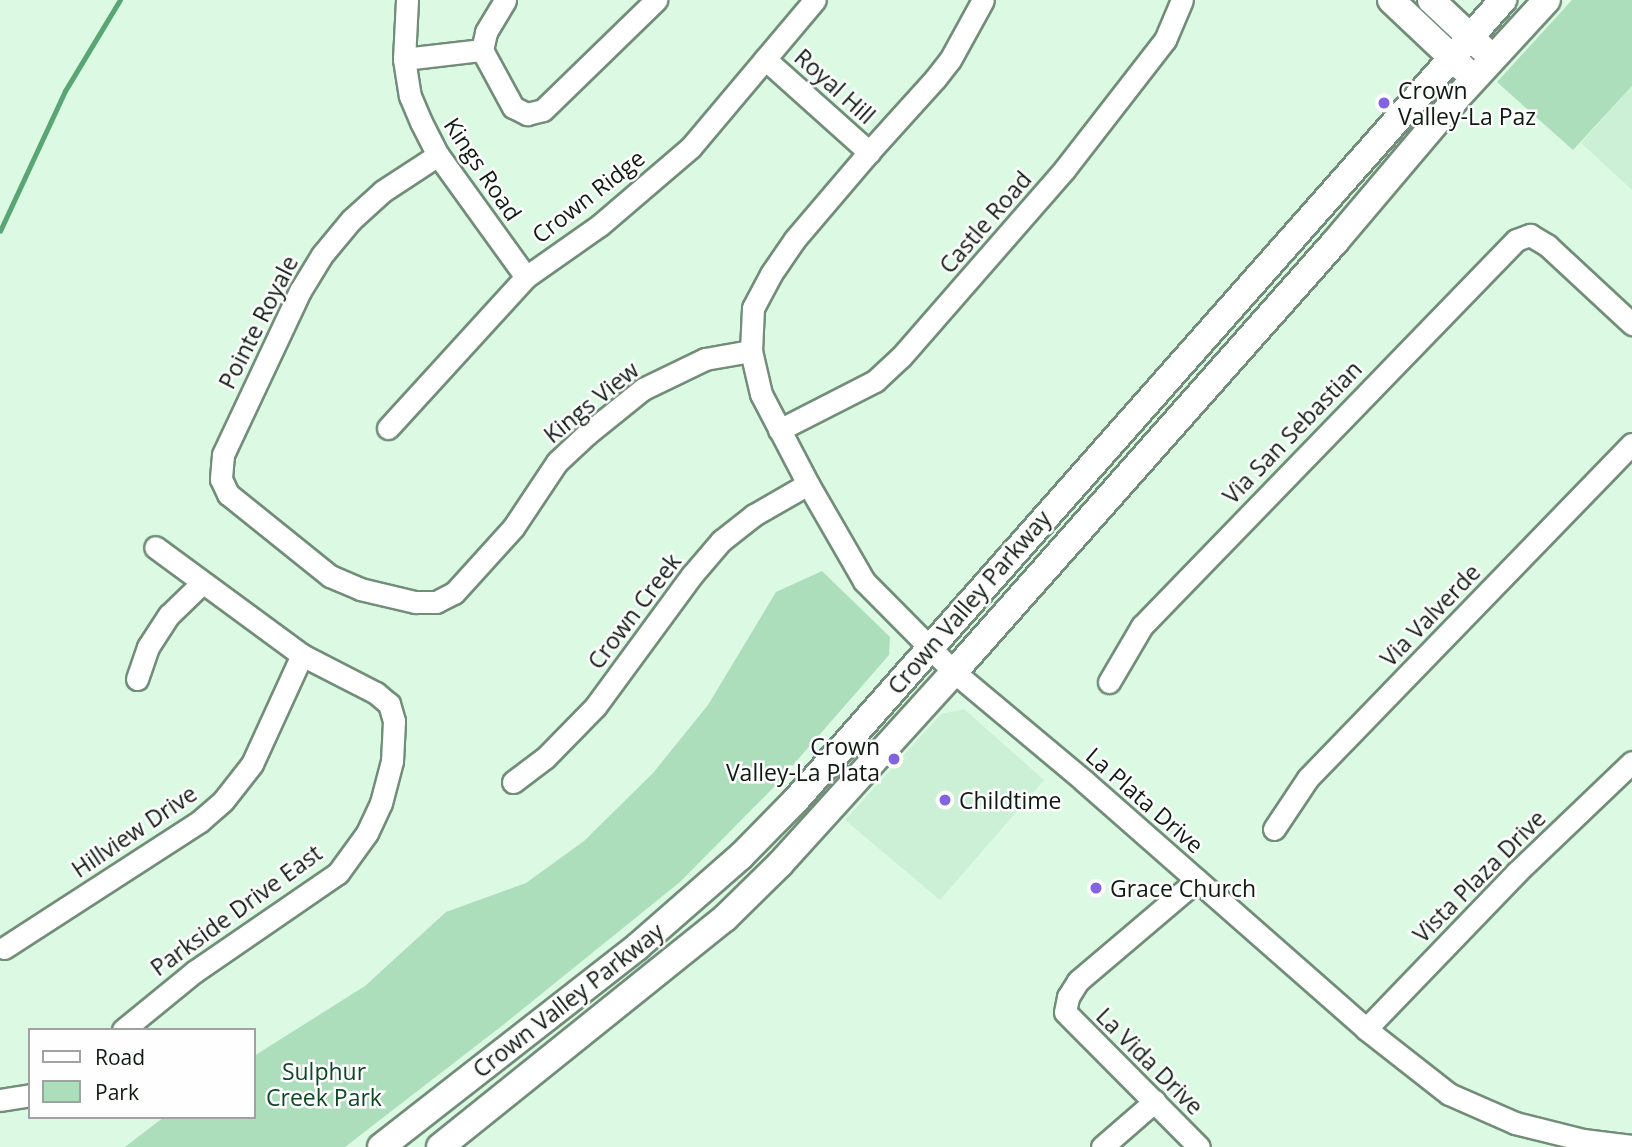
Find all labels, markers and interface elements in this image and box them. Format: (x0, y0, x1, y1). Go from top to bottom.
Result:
street label: Royal Hill (789, 43, 881, 129)
place label: Crown Valley-La Paz (1398, 76, 1536, 130)
marker: Crown Valley-La Paz (1376, 95, 1392, 111)
street label: Kings Road (438, 112, 528, 226)
street label: Crown Ridge (526, 144, 650, 248)
street label: Castle Road (933, 165, 1037, 279)
street label: Pointe Royale (213, 251, 303, 393)
street label: Via San Sebastian (1217, 355, 1367, 509)
street label: Kings View (538, 356, 644, 448)
street label: Crown Valley Parkway (882, 505, 1056, 699)
street label: Crown Creek (582, 548, 686, 674)
street label: Via Valverde (1374, 558, 1486, 672)
place label: Crown Valley-La Plata (726, 732, 880, 786)
street label: La Plata Drive (1081, 742, 1209, 858)
marker: Crown Valley-La Plata (886, 751, 902, 767)
street label: Hillview Drive (66, 779, 202, 883)
place label: Childtime (959, 786, 1061, 814)
marker: Childtime (937, 792, 953, 808)
street label: Vista Plaza Drive (1407, 804, 1551, 948)
street label: Parkside Drive East (145, 839, 327, 981)
place label: Grace Church (1110, 874, 1256, 902)
marker: Grace Church (1088, 880, 1104, 896)
street label: Crown Valley Parkway (467, 917, 669, 1083)
street label: La Vida Drive (1091, 1002, 1209, 1120)
legend (28, 1028, 256, 1119)
text: Road (95, 1043, 145, 1071)
park label: Sulphur Creek Park (266, 1057, 382, 1111)
text: Park (95, 1078, 139, 1106)

